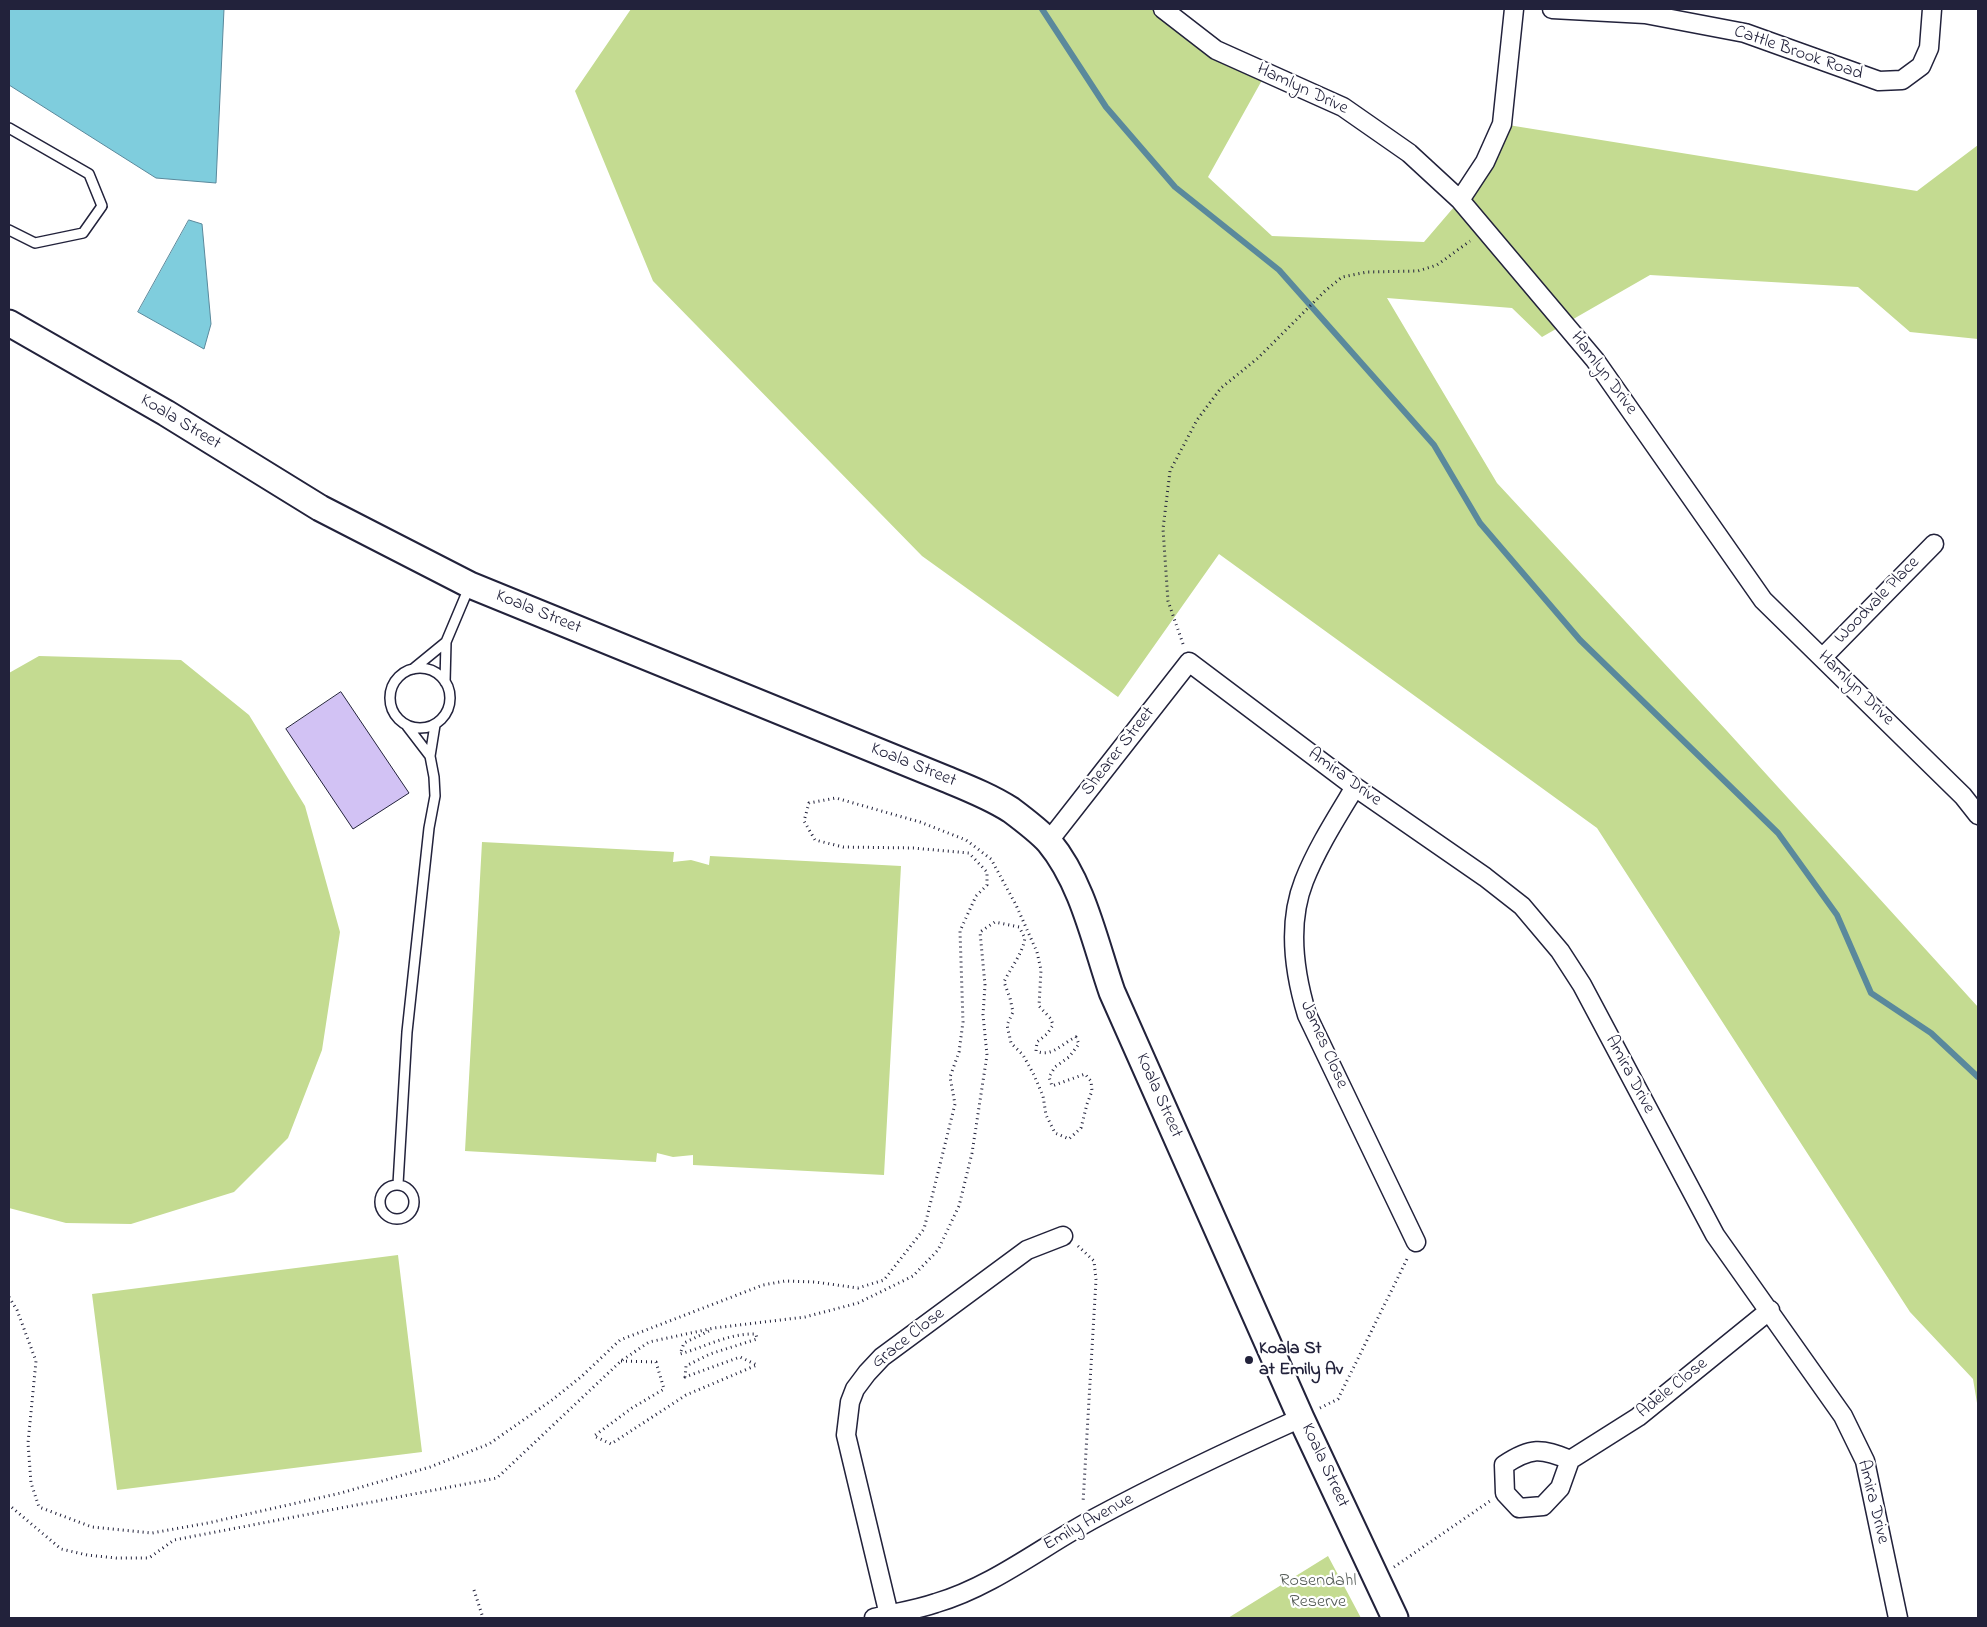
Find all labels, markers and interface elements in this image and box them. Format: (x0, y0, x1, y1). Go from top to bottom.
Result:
street label: Cattle Brook Road (1731, 22, 1865, 86)
street label: Hamlyn Drive (1253, 59, 1351, 121)
street label: Hamlyn Drive (1565, 328, 1641, 420)
street label: Koala Street (136, 390, 224, 456)
street label: Woodvale Place (1831, 553, 1925, 649)
street label: Koala Street (492, 586, 584, 640)
street label: Hamlyn Drive (1812, 647, 1898, 731)
street label: Shearer Street (1078, 703, 1160, 801)
street label: Koala Street (867, 739, 959, 793)
street label: Amira Drive (1303, 744, 1385, 812)
street label: James Close (1294, 998, 1352, 1092)
street label: Amira Drive (1599, 1032, 1659, 1118)
street label: Koala Street (1130, 1050, 1186, 1142)
street label: Grace Close (868, 1304, 950, 1374)
place label: Koala St at Emily Av (1259, 1339, 1343, 1382)
marker: Koala St at Emily Av (1243, 1354, 1255, 1366)
street label: Adele Close (1633, 1354, 1713, 1424)
street label: Koala Street (1295, 1420, 1353, 1512)
street label: Amira Drive (1851, 1458, 1893, 1546)
street label: Emily Avenue (1040, 1489, 1138, 1557)
park label: Rosendahl Reserve (1280, 1571, 1356, 1614)

